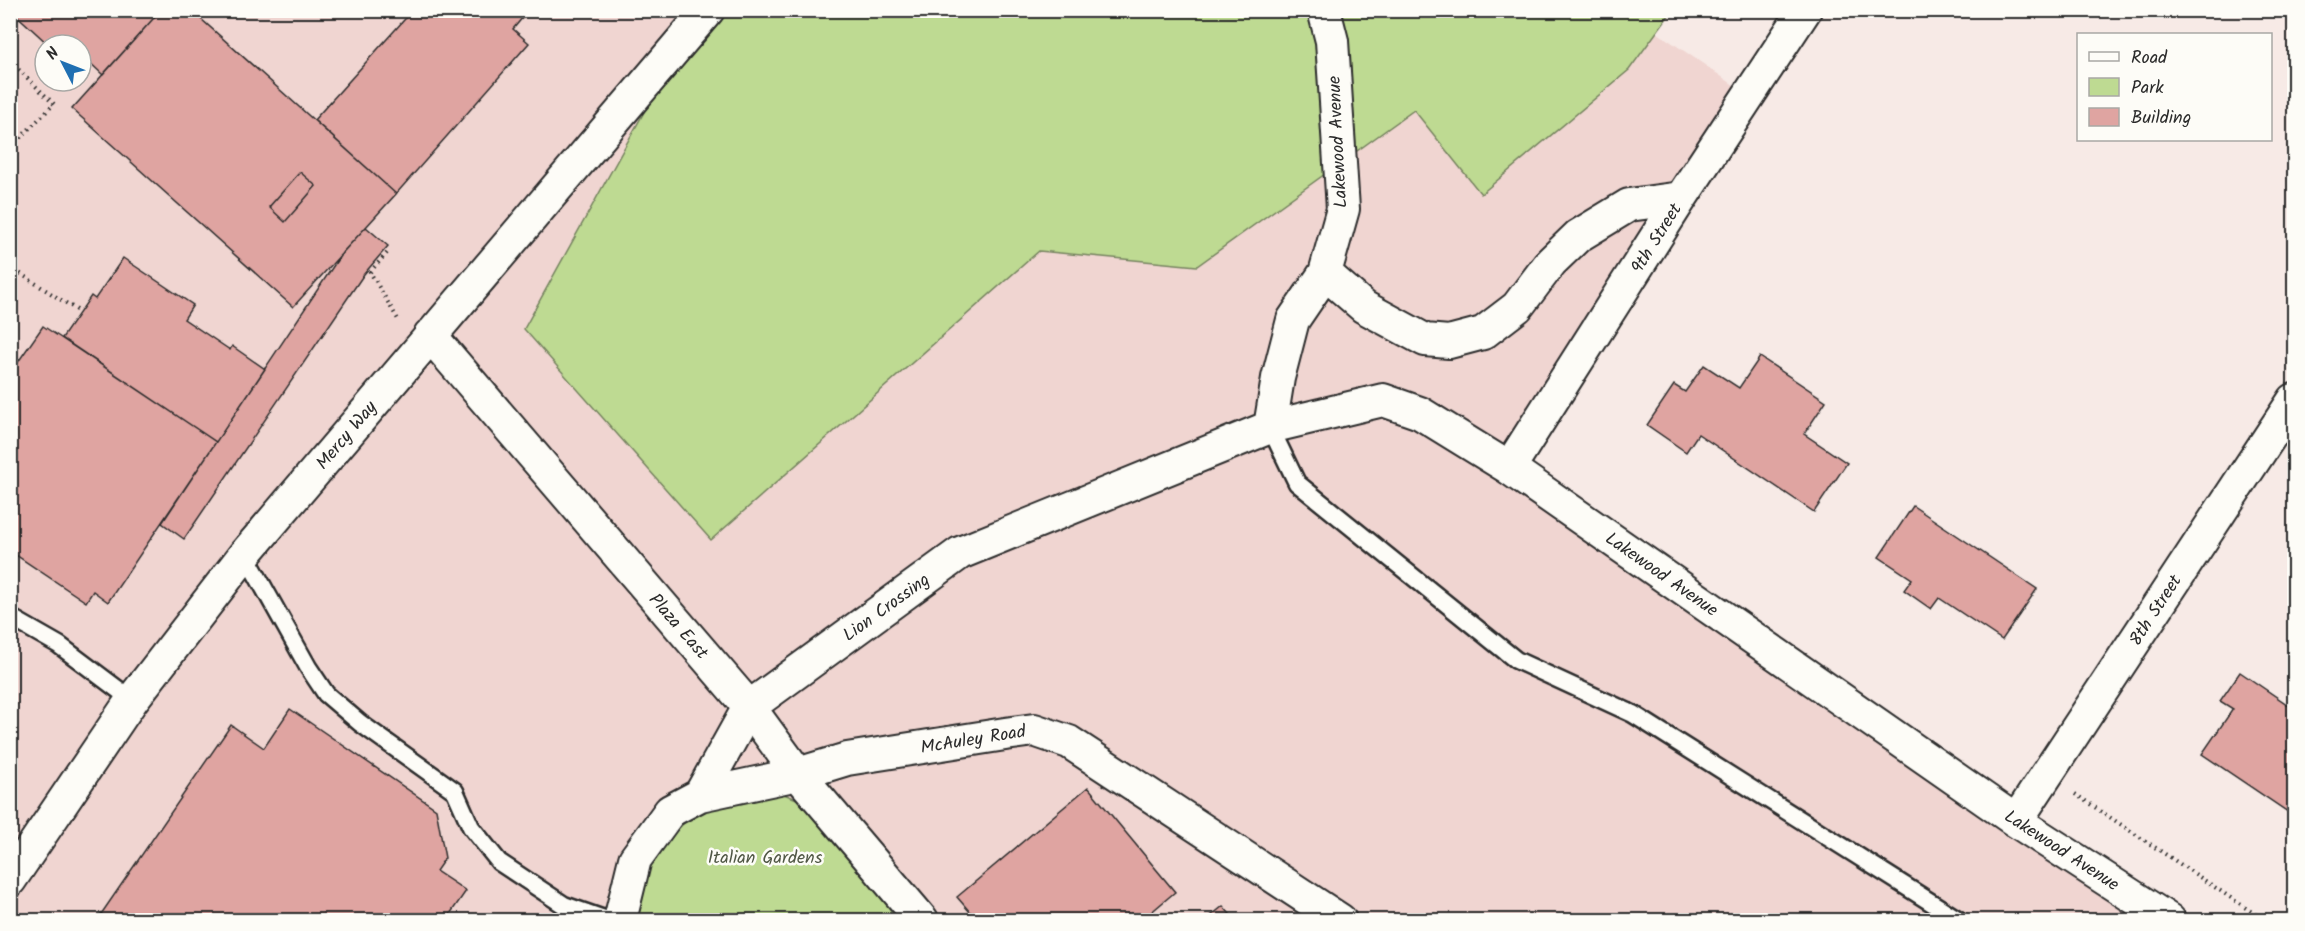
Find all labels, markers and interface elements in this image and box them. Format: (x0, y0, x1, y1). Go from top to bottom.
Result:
north arrow (33, 33, 93, 93)
legend (2077, 33, 2272, 141)
text: N (40, 42, 66, 66)
text: Road (2131, 44, 2168, 73)
text: Park (2131, 74, 2164, 103)
street label: Lakewood Avenue (1321, 75, 1356, 209)
text: Building (2131, 104, 2191, 133)
street label: 9th Street (1624, 197, 1691, 280)
street label: Mercy Way (309, 394, 385, 477)
street label: Lakewood Avenue (1599, 525, 1724, 625)
street label: Lion Crossing (837, 567, 937, 650)
street label: 8th Street (2122, 568, 2191, 652)
street label: Plaza East (641, 587, 716, 667)
street label: McAuley Road (919, 718, 1029, 763)
street label: Lakewood Avenue (1998, 803, 2125, 899)
park label: Italian Gardens (708, 844, 823, 873)

